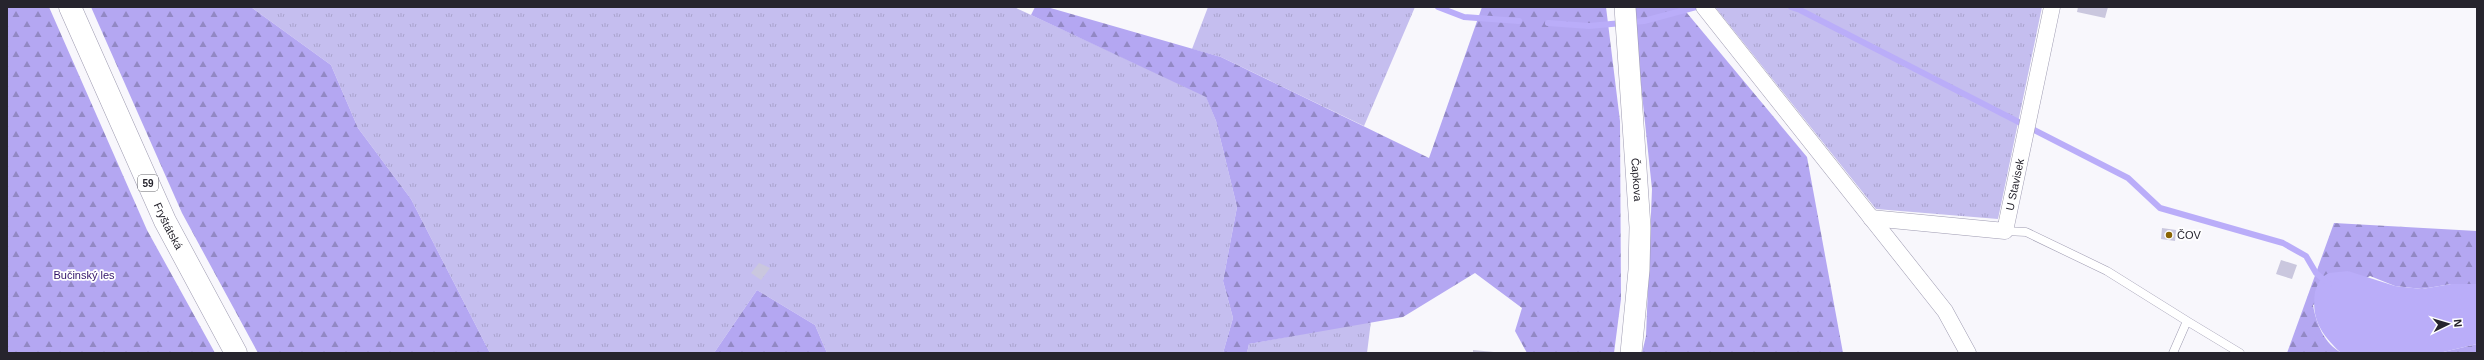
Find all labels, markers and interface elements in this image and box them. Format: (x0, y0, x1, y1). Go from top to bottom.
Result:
street label: U Stavisek (2003, 157, 2026, 212)
street label: Čapkova (1629, 158, 1644, 203)
road number: 59 (138, 175, 158, 191)
street label: Fryštátská (152, 201, 186, 252)
place label: ČOV (2177, 229, 2202, 241)
marker: ČOV (2164, 230, 2174, 240)
park label: Bučinský les (53, 269, 115, 281)
north arrow (2428, 304, 2468, 344)
text: N (2452, 319, 2464, 328)

